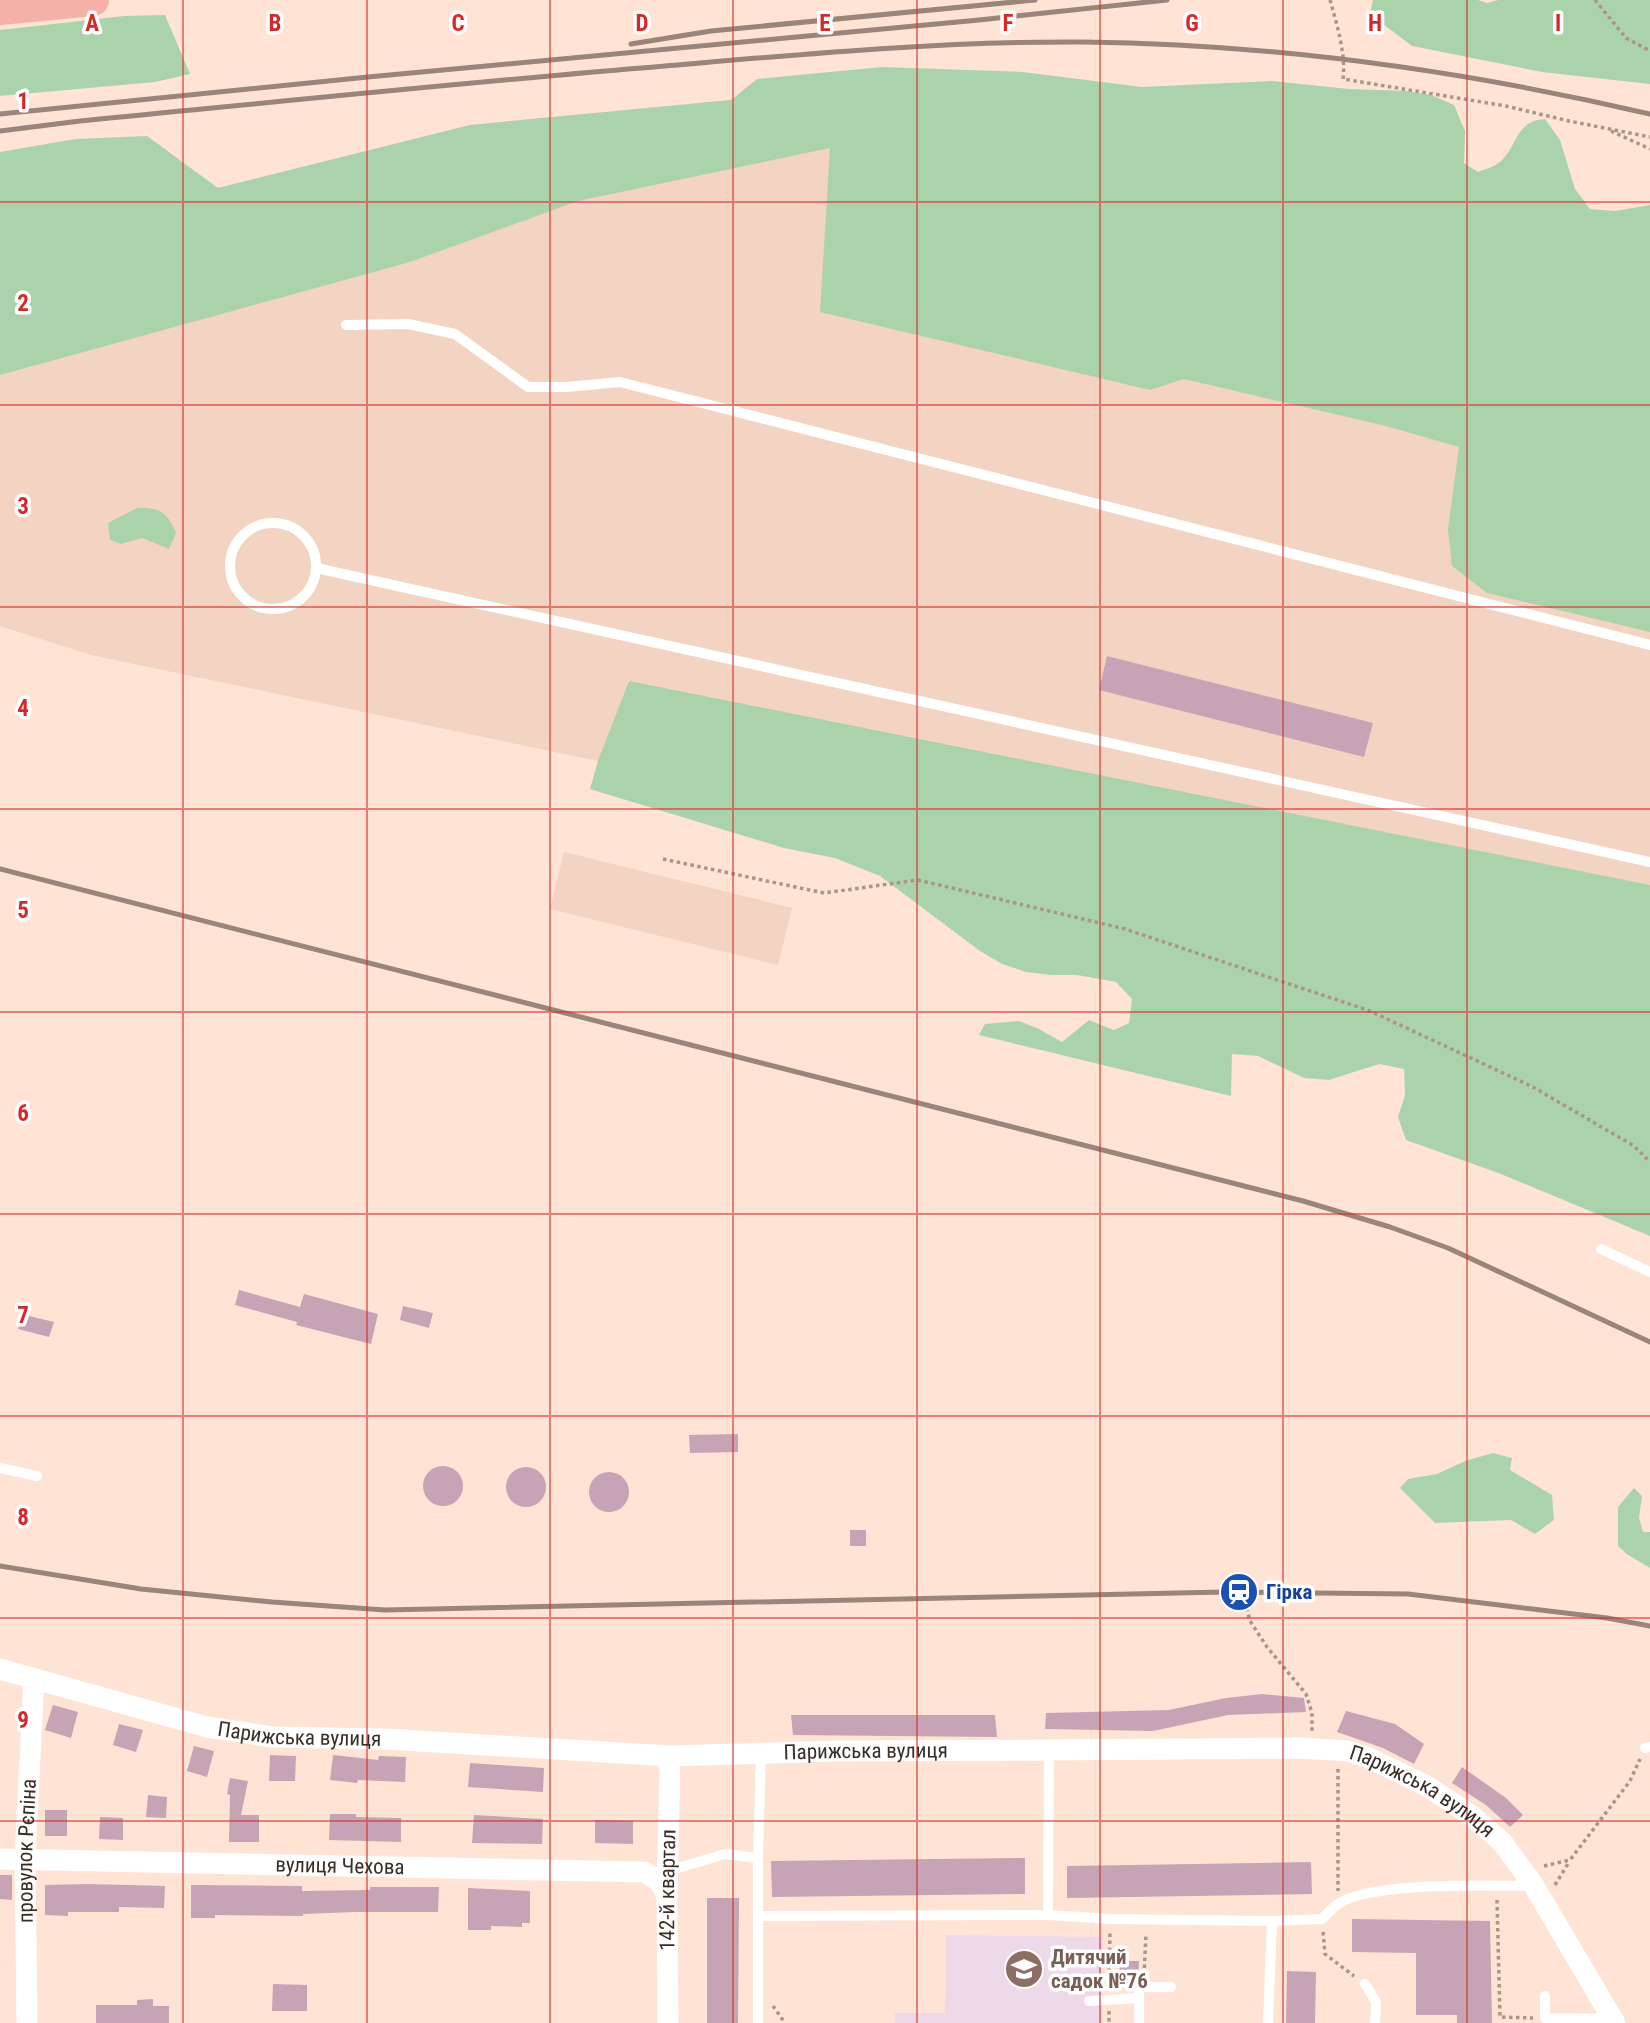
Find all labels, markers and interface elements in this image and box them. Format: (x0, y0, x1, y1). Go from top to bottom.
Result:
text: A (85, 10, 99, 37)
text: B (269, 10, 281, 37)
text: C (451, 10, 465, 37)
text: D (636, 10, 649, 37)
text: E (819, 10, 831, 37)
text: F (1003, 10, 1014, 37)
text: G (1185, 10, 1199, 37)
text: H (1368, 10, 1382, 37)
text: I (1555, 10, 1561, 37)
text: 1 (17, 88, 29, 115)
text: 2 (17, 290, 29, 317)
text: 3 (17, 493, 29, 520)
text: 4 (17, 695, 29, 722)
text: 5 (17, 897, 29, 924)
text: 6 (17, 1100, 29, 1127)
text: 7 (17, 1302, 29, 1329)
text: 8 (17, 1504, 29, 1531)
station icon: Гірка (1218, 1571, 1260, 1613)
place label: Гірка (1266, 1580, 1313, 1604)
text: 9 (17, 1707, 29, 1734)
street label: Парижська вулиця (216, 1717, 382, 1751)
street label: Парижська вулиця (783, 1738, 948, 1765)
street label: Парижська вулиця (1347, 1740, 1499, 1842)
street label: провулок Рєпіна (13, 1778, 41, 1923)
street label: 142-й квартал (655, 1829, 680, 1951)
street label: вулиця Чехова (275, 1853, 405, 1879)
place label: Дитячий садок №76 (1051, 1945, 1148, 1993)
school or university icon: Дитячий садок №76 (1003, 1948, 1045, 1990)

